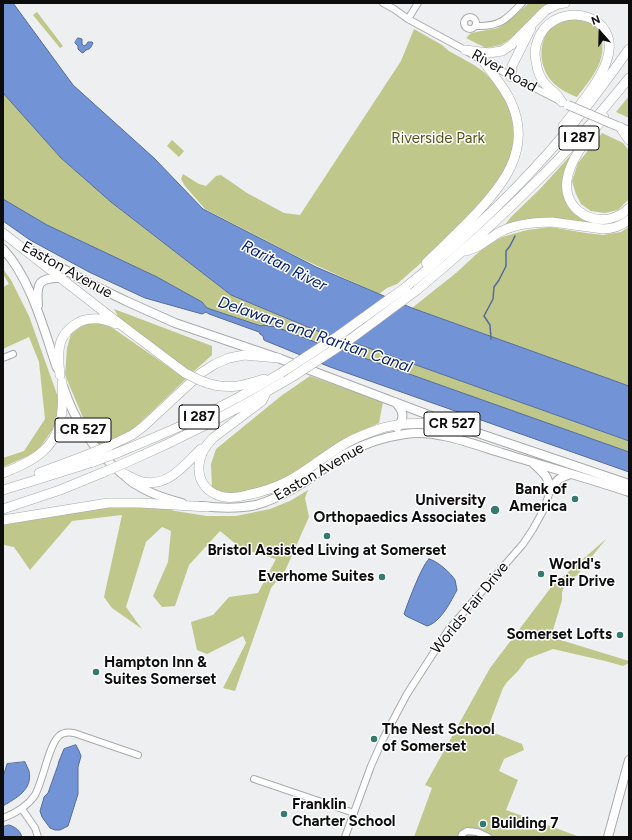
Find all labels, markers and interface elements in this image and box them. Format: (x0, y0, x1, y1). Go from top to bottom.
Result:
north arrow (580, 12, 620, 52)
text: N (589, 13, 602, 28)
street label: River Road (468, 46, 540, 96)
road number: I 287 (559, 126, 599, 150)
park label: Riverside Park (391, 130, 485, 148)
water label: Raritan River (238, 236, 330, 296)
street label: Easton Avenue (19, 238, 115, 302)
water label: Delaware and Raritan Canal (215, 293, 415, 377)
road number: I 287 (179, 405, 219, 429)
road number: CR 527 (424, 412, 480, 436)
road number: CR 527 (55, 418, 111, 442)
street label: Easton Avenue (271, 439, 367, 505)
place label: Bank of America (509, 481, 567, 516)
place label: University Orthopaedics Associates (314, 492, 486, 527)
marker: Bank of America (570, 494, 580, 504)
marker: University Orthopaedics Associates (489, 504, 501, 516)
marker: Bristol Assisted Living at Somerset (322, 531, 332, 541)
place label: Bristol Assisted Living at Somerset (207, 542, 447, 560)
place label: World's Fair Drive (549, 556, 615, 591)
street label: Worlds Fair Drive (427, 558, 513, 658)
place label: Everhome Suites (258, 568, 374, 586)
marker: World's Fair Drive (536, 569, 546, 579)
marker: Everhome Suites (377, 572, 387, 582)
place label: Somerset Lofts (507, 626, 612, 644)
marker: Somerset Lofts (615, 630, 625, 640)
place label: Hampton Inn & Suites Somerset (104, 654, 217, 689)
marker: Hampton Inn & Suites Somerset (91, 667, 101, 677)
place label: The Nest School of Somerset (382, 721, 495, 756)
marker: The Nest School of Somerset (369, 734, 379, 744)
place label: Franklin Charter School (292, 796, 396, 831)
marker: Franklin Charter School (279, 809, 289, 819)
place label: Building 7 (491, 815, 559, 833)
marker: Building 7 (478, 819, 488, 829)

